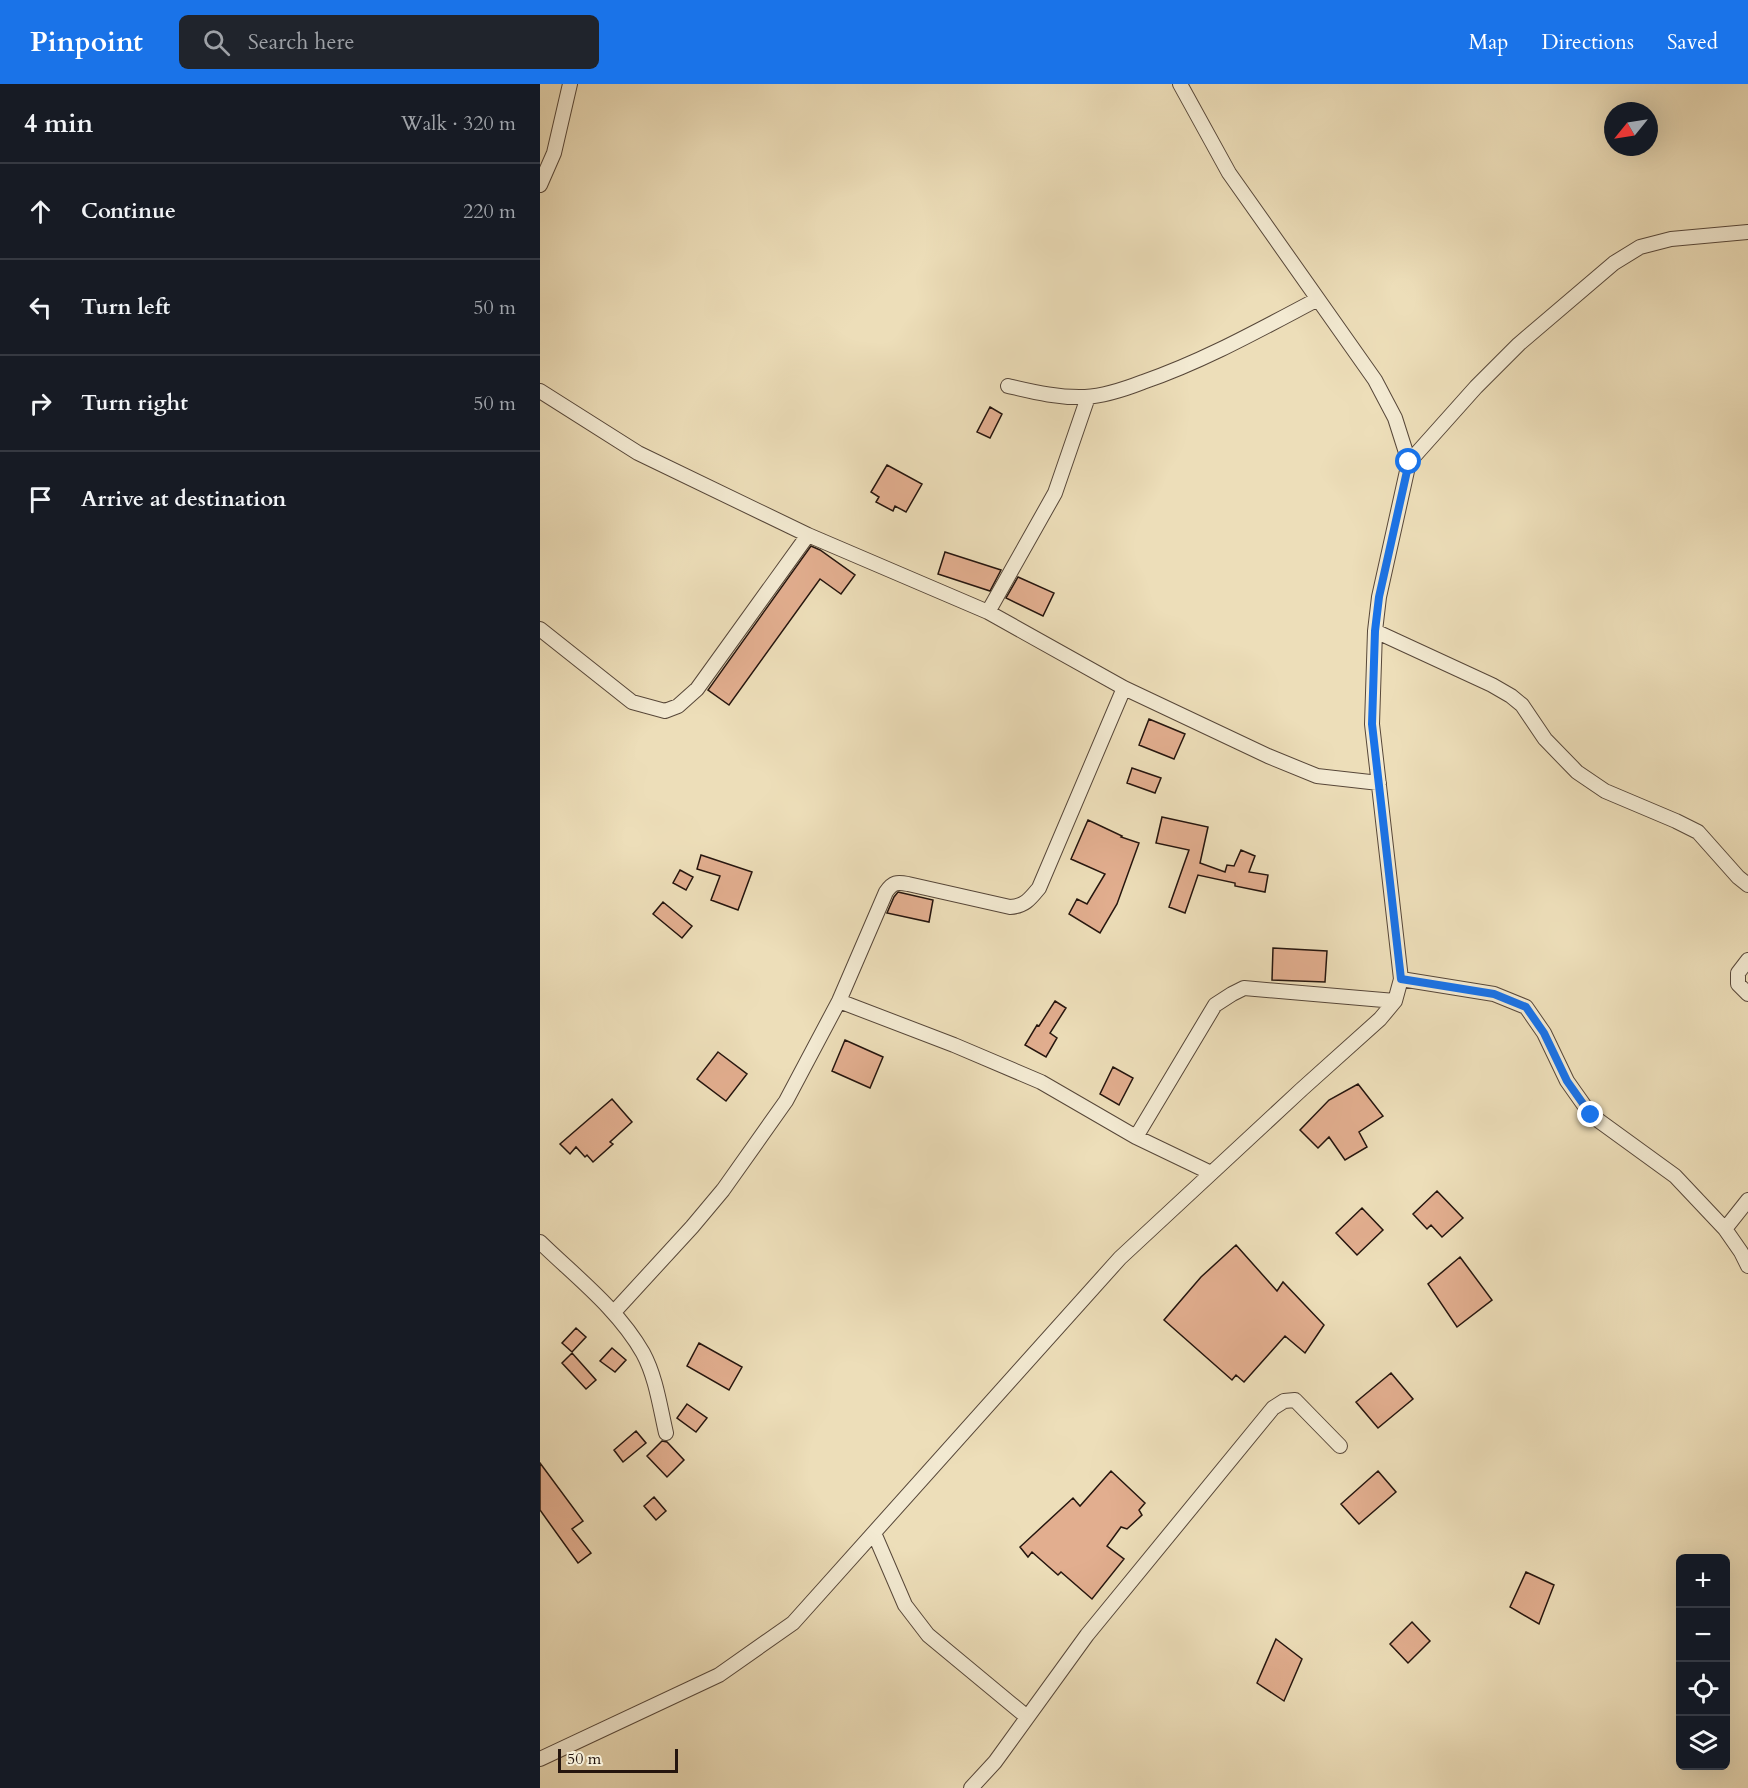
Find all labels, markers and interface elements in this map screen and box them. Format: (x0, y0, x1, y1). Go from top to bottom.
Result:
search box (179, 15, 599, 69)
text: Pinpoint (30, 23, 143, 61)
icon: search (200, 26, 233, 59)
text: Search here (248, 27, 354, 57)
text: Map (1468, 28, 1508, 57)
text: Directions (1541, 28, 1634, 57)
text: Saved (1667, 28, 1718, 57)
north arrow (1604, 102, 1658, 156)
text: 4 min (24, 106, 93, 141)
text: Walk · 320 m (401, 110, 516, 137)
icon: ahead (24, 195, 57, 228)
text: Continue (81, 196, 176, 226)
text: 220 m (463, 198, 516, 225)
icon: left (24, 291, 57, 324)
text: Turn left (81, 292, 170, 322)
text: 50 m (473, 294, 516, 321)
icon: right (24, 387, 57, 420)
text: Turn right (81, 388, 188, 418)
text: 50 m (473, 390, 516, 417)
route start (1395, 448, 1421, 474)
icon: arrive (24, 483, 57, 516)
text: Arrive at destination (81, 484, 286, 514)
route end (1577, 1101, 1603, 1127)
map controls (1676, 1554, 1730, 1770)
button: + (1676, 1554, 1730, 1608)
button: − (1676, 1608, 1730, 1662)
button: locate (1676, 1662, 1730, 1716)
button: layers (1676, 1716, 1730, 1770)
scale bar (558, 1746, 678, 1774)
text: 50 m (567, 1748, 601, 1770)

